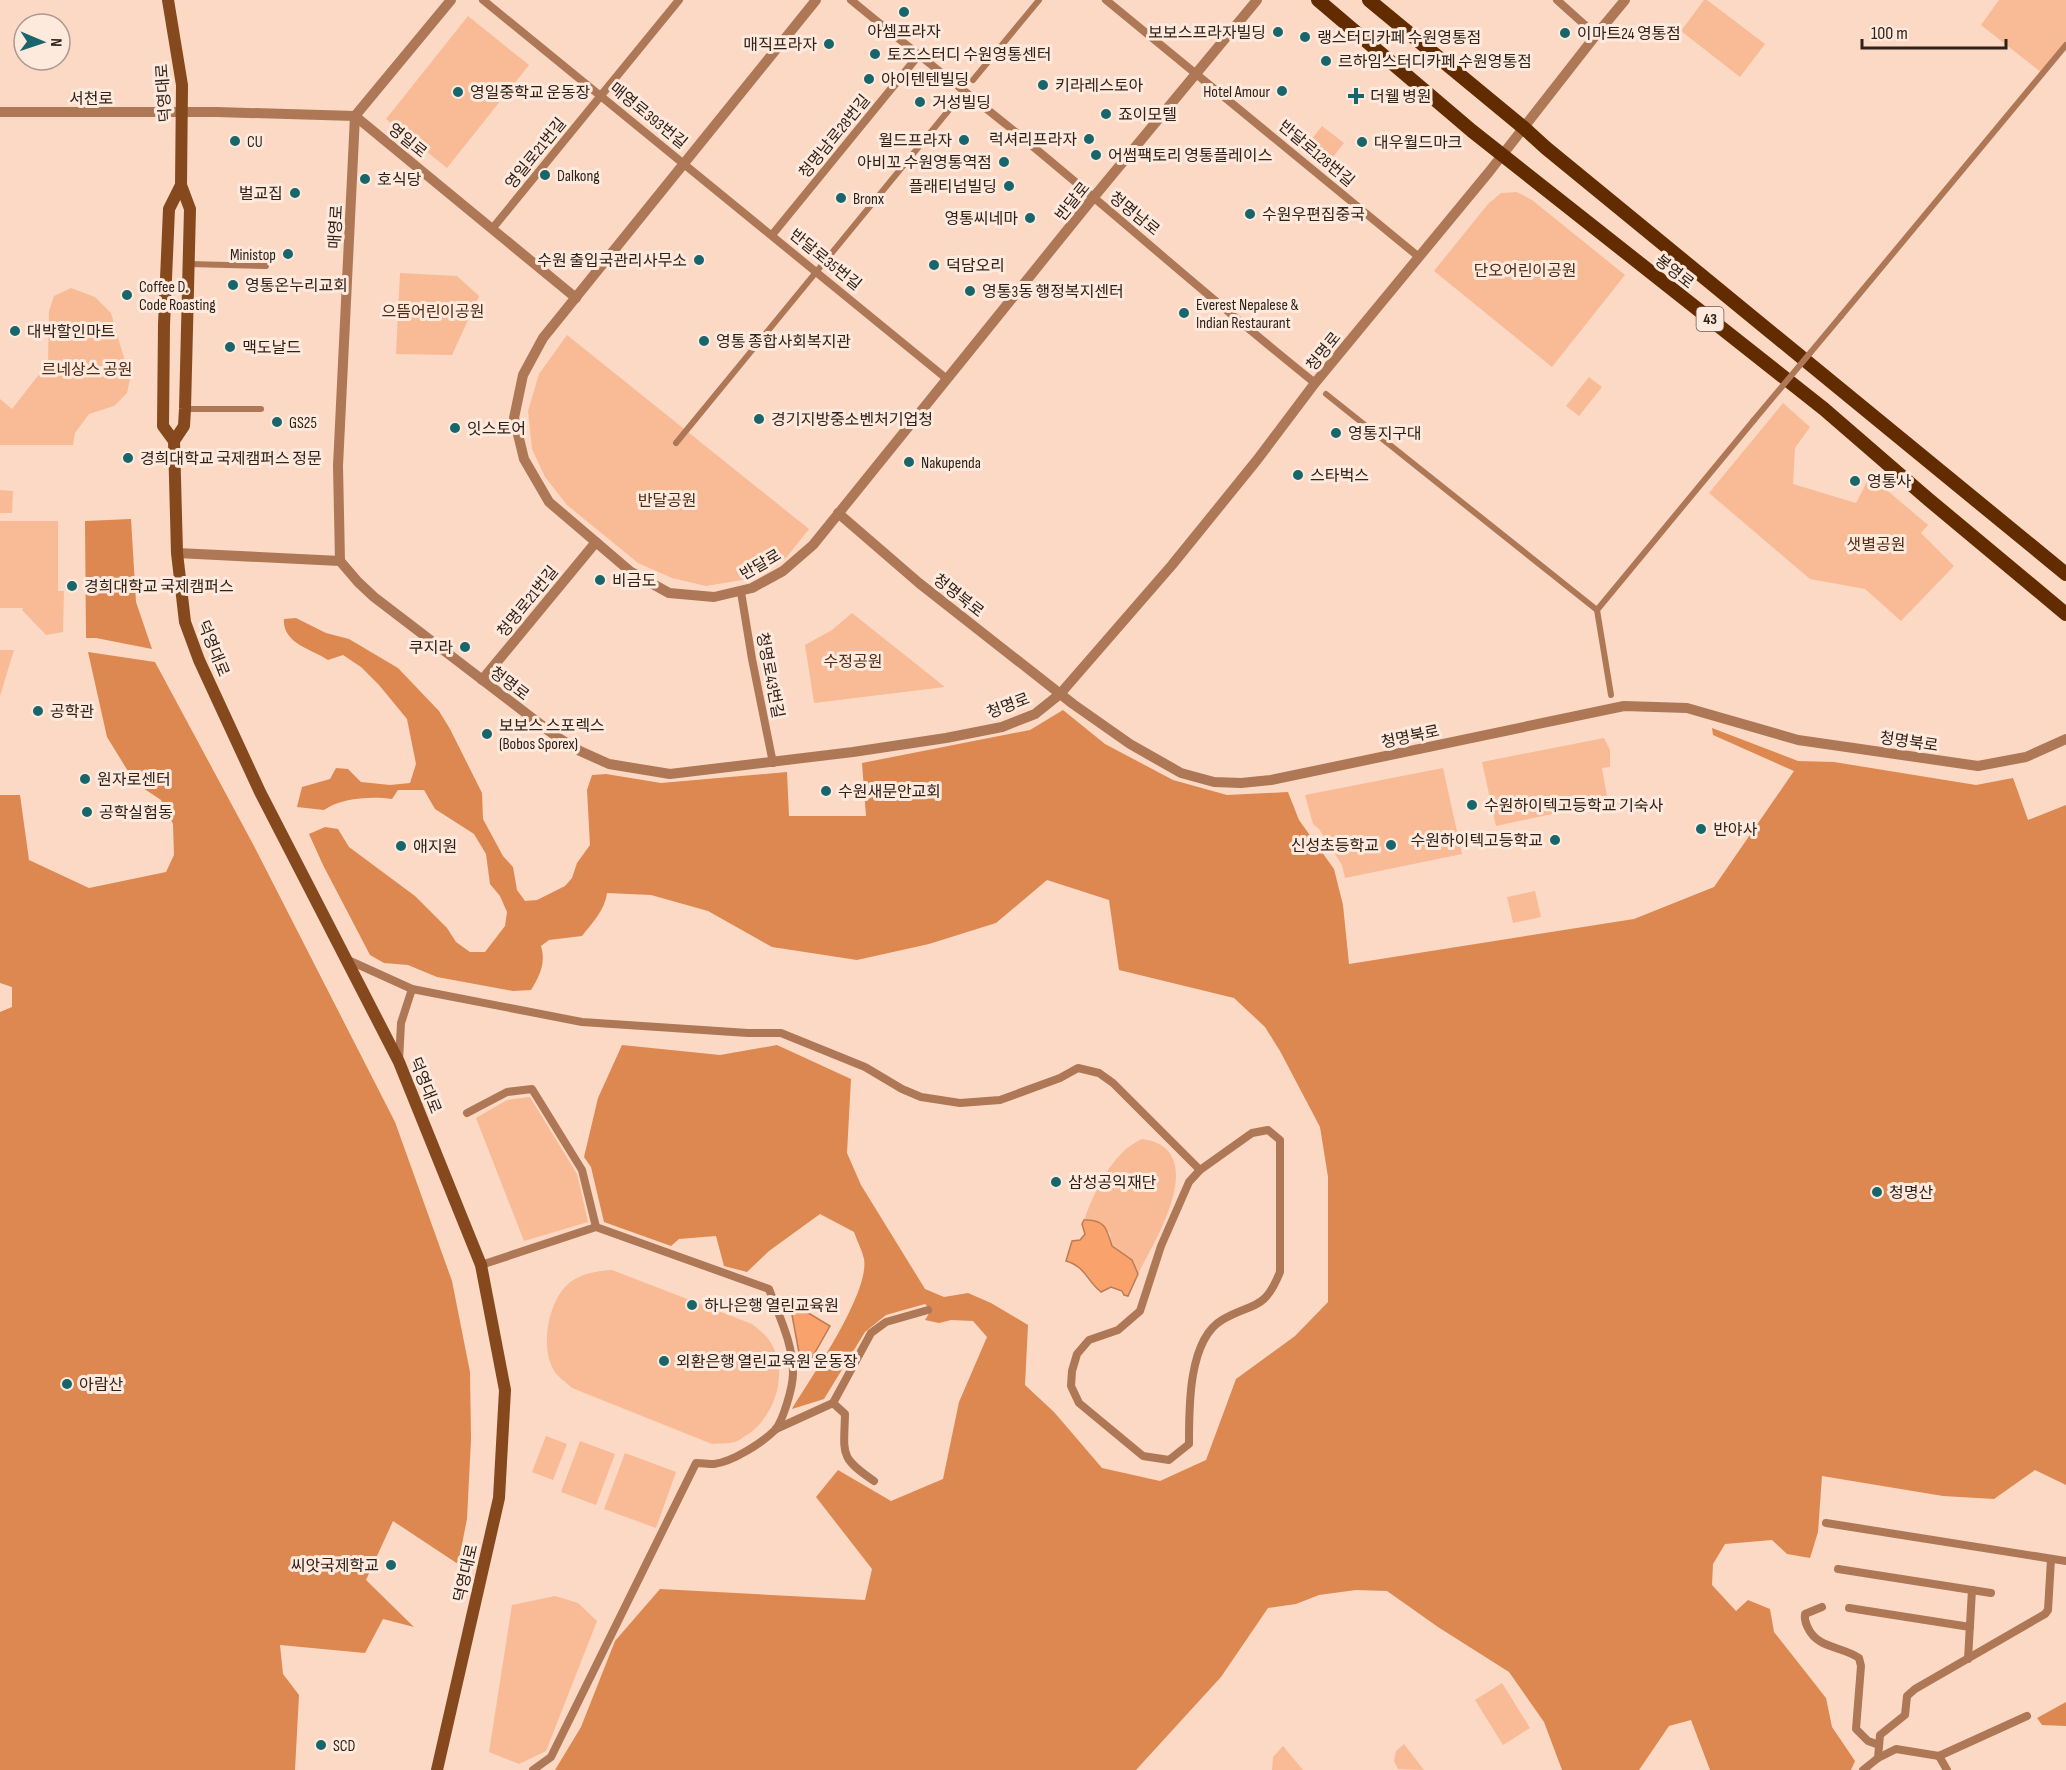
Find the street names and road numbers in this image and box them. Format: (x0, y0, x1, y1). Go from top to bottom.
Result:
street label: 덕영대로 (153, 63, 176, 123)
street label: 매영로393번길 (606, 79, 691, 153)
street label: 서천로 (69, 90, 113, 109)
street label: 청명남로28번길 (796, 91, 875, 183)
street label: 영일로21번길 (502, 115, 571, 193)
street label: 반달로128번길 (1274, 117, 1358, 191)
street label: 영일로 (384, 120, 430, 163)
street label: 반달로 (1052, 179, 1095, 225)
street label: 청명남로 (1105, 188, 1163, 240)
street label: 매영로 (326, 204, 347, 250)
street label: 반달로35번길 (785, 225, 865, 295)
street label: 봉영로 (1651, 251, 1698, 293)
road number: 43 (1696, 307, 1724, 331)
street label: 청명로 (1303, 329, 1346, 375)
street label: 반달로 (737, 546, 785, 585)
street label: 청명로21번길 (494, 563, 563, 641)
street label: 청명북로 (929, 571, 987, 622)
street label: 덕영대로 (193, 618, 233, 680)
street label: 청명로43번길 (752, 631, 787, 720)
street label: 청명로 (486, 663, 533, 705)
street label: 청명로 (985, 690, 1033, 723)
street label: 청명북로 (1380, 722, 1441, 753)
street label: 청명북로 (1878, 729, 1940, 756)
street label: 덕영대로 (405, 1055, 445, 1117)
street label: 덕영대로 (451, 1542, 482, 1604)

